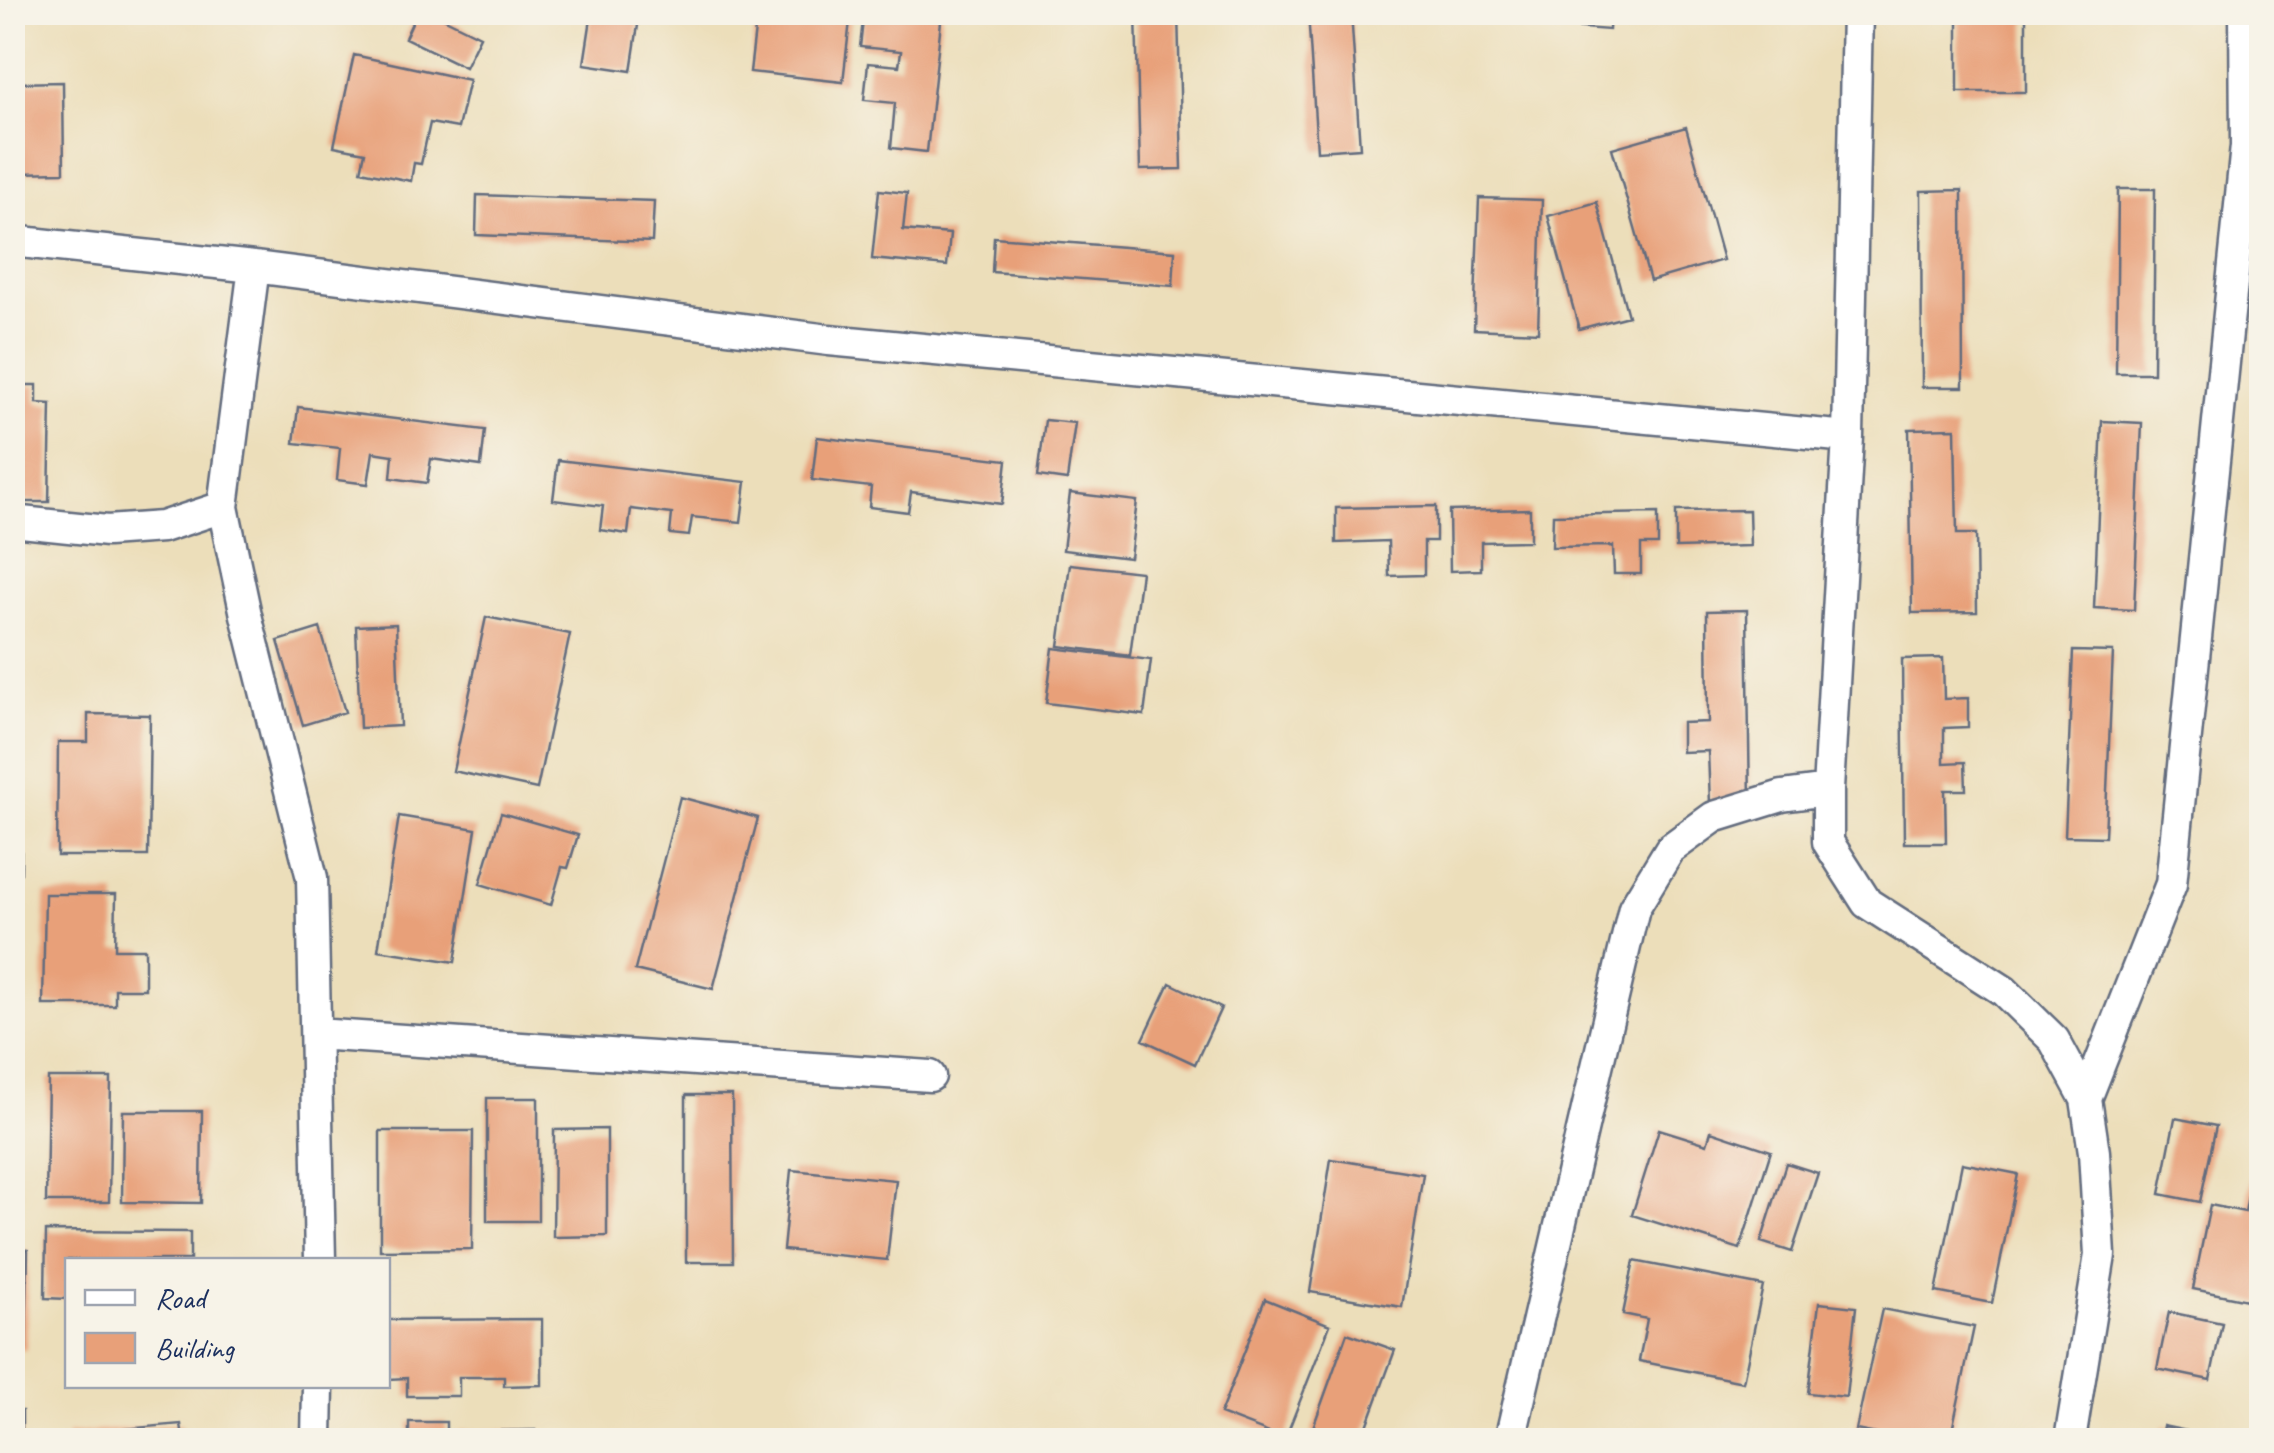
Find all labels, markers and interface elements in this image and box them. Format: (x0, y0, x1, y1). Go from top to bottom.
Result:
legend (65, 1258, 390, 1388)
text: Road (155, 1279, 209, 1317)
text: Building (155, 1329, 235, 1367)

